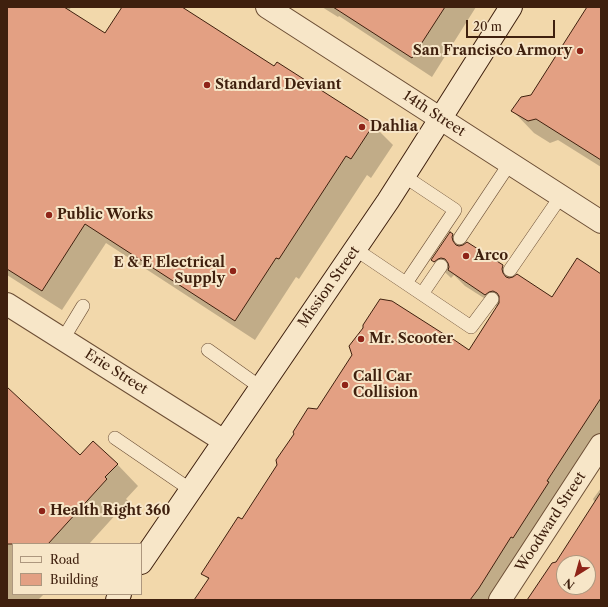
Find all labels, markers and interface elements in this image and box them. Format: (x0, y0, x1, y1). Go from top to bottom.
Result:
scale bar (468, 12, 557, 38)
text: 20 m (473, 19, 502, 34)
place label: San Francisco Armory (413, 43, 572, 59)
marker: San Francisco Armory (575, 46, 585, 56)
place label: Standard Deviant (215, 77, 341, 93)
marker: Standard Deviant (202, 80, 212, 90)
street label: 14th Street (400, 88, 468, 140)
place label: Dahlia (370, 119, 418, 135)
marker: Dahlia (357, 122, 367, 132)
place label: Public Works (57, 207, 153, 223)
marker: Public Works (44, 210, 54, 220)
street label: Mission Street (295, 243, 363, 331)
place label: Arco (474, 248, 508, 264)
marker: Arco (461, 251, 471, 261)
place label: E & E Electrical Supply (113, 255, 225, 288)
marker: E & E Electrical Supply (228, 266, 238, 276)
place label: Mr. Scooter (369, 331, 453, 347)
marker: Mr. Scooter (356, 334, 366, 344)
street label: Erie Street (81, 346, 151, 398)
place label: Call Car Collision (353, 369, 418, 402)
marker: Call Car Collision (340, 380, 350, 390)
street label: Woodward Street (512, 469, 590, 575)
place label: Health Right 360 (50, 503, 170, 519)
marker: Health Right 360 (37, 506, 47, 516)
legend (12, 543, 142, 595)
text: Road (50, 552, 80, 567)
north arrow (556, 555, 596, 595)
text: Building (50, 572, 98, 587)
text: N (561, 575, 577, 592)

